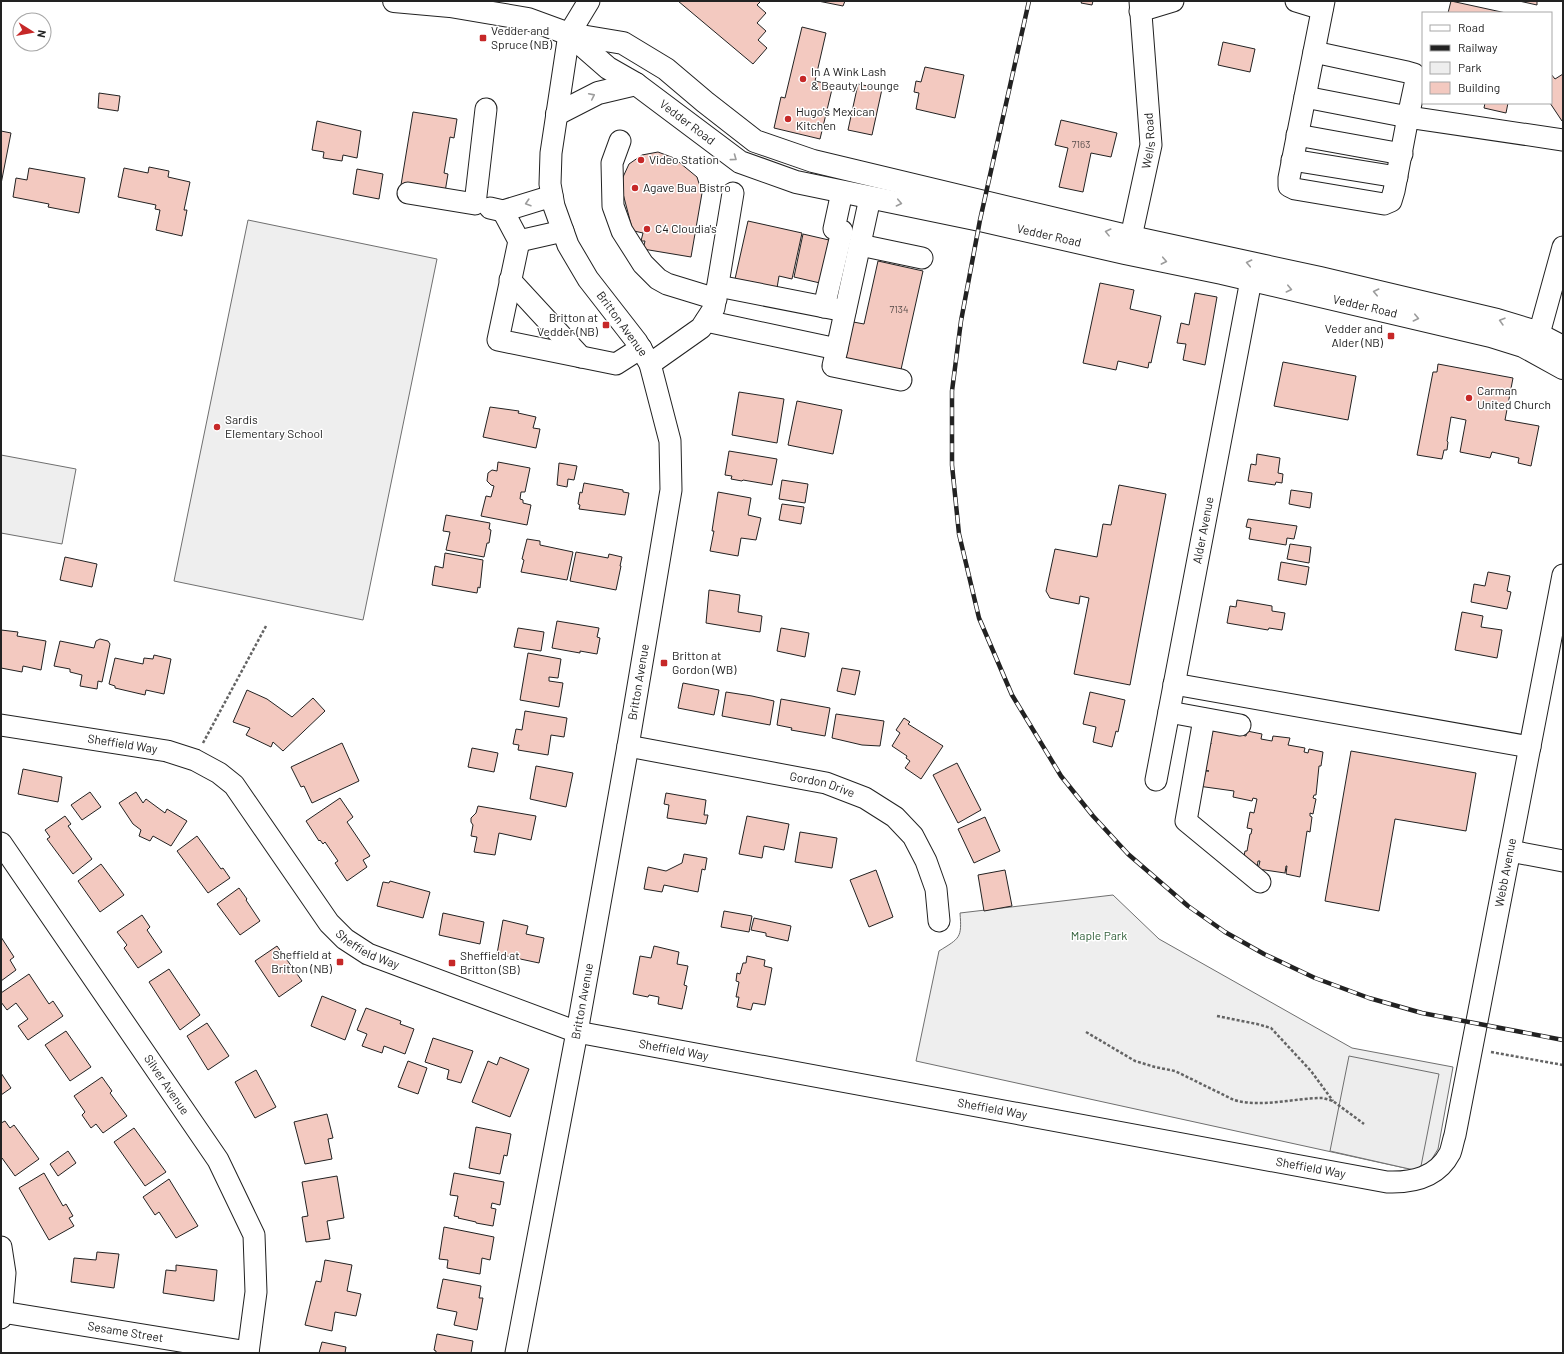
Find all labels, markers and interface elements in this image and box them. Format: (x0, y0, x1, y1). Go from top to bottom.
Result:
north arrow (12, 12, 52, 52)
legend (1422, 12, 1552, 104)
text: Road (1458, 20, 1485, 34)
place label: Vedder and Spruce (NB) (491, 23, 553, 51)
text: N (35, 29, 49, 39)
marker: Vedder and Spruce (NB) (478, 33, 488, 43)
text: Railway (1458, 40, 1498, 54)
text: Park (1458, 60, 1482, 74)
place label: In A Wink Lash & Beauty Lounge (811, 64, 899, 92)
marker: In A Wink Lash & Beauty Lounge (798, 74, 808, 84)
text: Building (1458, 80, 1500, 94)
one-way arrow (588, 93, 595, 101)
street label: Vedder Road (657, 96, 718, 147)
place label: Hugo's Mexican Kitchen (796, 104, 875, 132)
street label: Wells Road (1138, 112, 1157, 170)
marker: Hugo's Mexican Kitchen (783, 114, 793, 124)
house number: 7163 (1072, 138, 1090, 150)
place label: Video Station (649, 152, 719, 166)
one-way arrow (730, 153, 737, 161)
marker: Video Station (636, 155, 646, 165)
place label: Agave Bua Bistro (643, 180, 731, 194)
marker: Agave Bua Bistro (630, 183, 640, 193)
one-way arrow (525, 198, 532, 207)
one-way arrow (896, 199, 902, 207)
place label: C4 Cloudia's (655, 221, 717, 235)
street label: Vedder Road (1016, 221, 1083, 249)
marker: C4 Cloudia's (642, 224, 652, 234)
one-way arrow (1105, 228, 1112, 236)
one-way arrow (1160, 256, 1167, 265)
one-way arrow (1246, 259, 1252, 267)
one-way arrow (1286, 284, 1292, 292)
street label: Britton Avenue (594, 288, 651, 359)
one-way arrow (1373, 288, 1379, 296)
street label: Vedder Road (1332, 291, 1399, 320)
house number: 7134 (890, 303, 908, 315)
place label: Britton at Vedder (NB) (537, 310, 599, 338)
one-way arrow (1413, 314, 1419, 322)
one-way arrow (1499, 317, 1506, 326)
marker: Britton at Vedder (NB) (601, 320, 611, 330)
place label: Vedder and Alder (NB) (1325, 321, 1384, 349)
marker: Vedder and Alder (NB) (1386, 331, 1396, 341)
place label: Carman United Church (1477, 383, 1551, 411)
marker: Carman United Church (1464, 393, 1474, 403)
place label: Sardis Elementary School (225, 412, 323, 440)
marker: Sardis Elementary School (212, 422, 222, 432)
street label: Alder Avenue (1189, 496, 1216, 565)
street label: Britton Avenue (624, 643, 651, 721)
place label: Britton at Gordon (WB) (672, 648, 737, 676)
marker: Britton at Gordon (WB) (659, 658, 669, 668)
street label: Sheffield Way (87, 731, 159, 756)
street label: Gordon Drive (789, 768, 857, 799)
street label: Webb Avenue (1491, 837, 1518, 908)
street label: Sheffield Way (333, 926, 402, 971)
park label: Maple Park (1071, 928, 1127, 942)
place label: Sheffield at Britton (NB) (271, 947, 333, 975)
place label: Sheffield at Britton (SB) (460, 948, 521, 976)
marker: Sheffield at Britton (NB) (335, 957, 345, 967)
marker: Sheffield at Britton (SB) (447, 958, 457, 968)
street label: Britton Avenue (568, 962, 595, 1040)
street label: Sheffield Way (638, 1036, 710, 1062)
street label: Silver Avenue (142, 1051, 193, 1117)
street label: Sheffield Way (956, 1095, 1029, 1121)
street label: Sheffield Way (1275, 1154, 1348, 1180)
street label: Sesame Street (87, 1318, 165, 1344)

